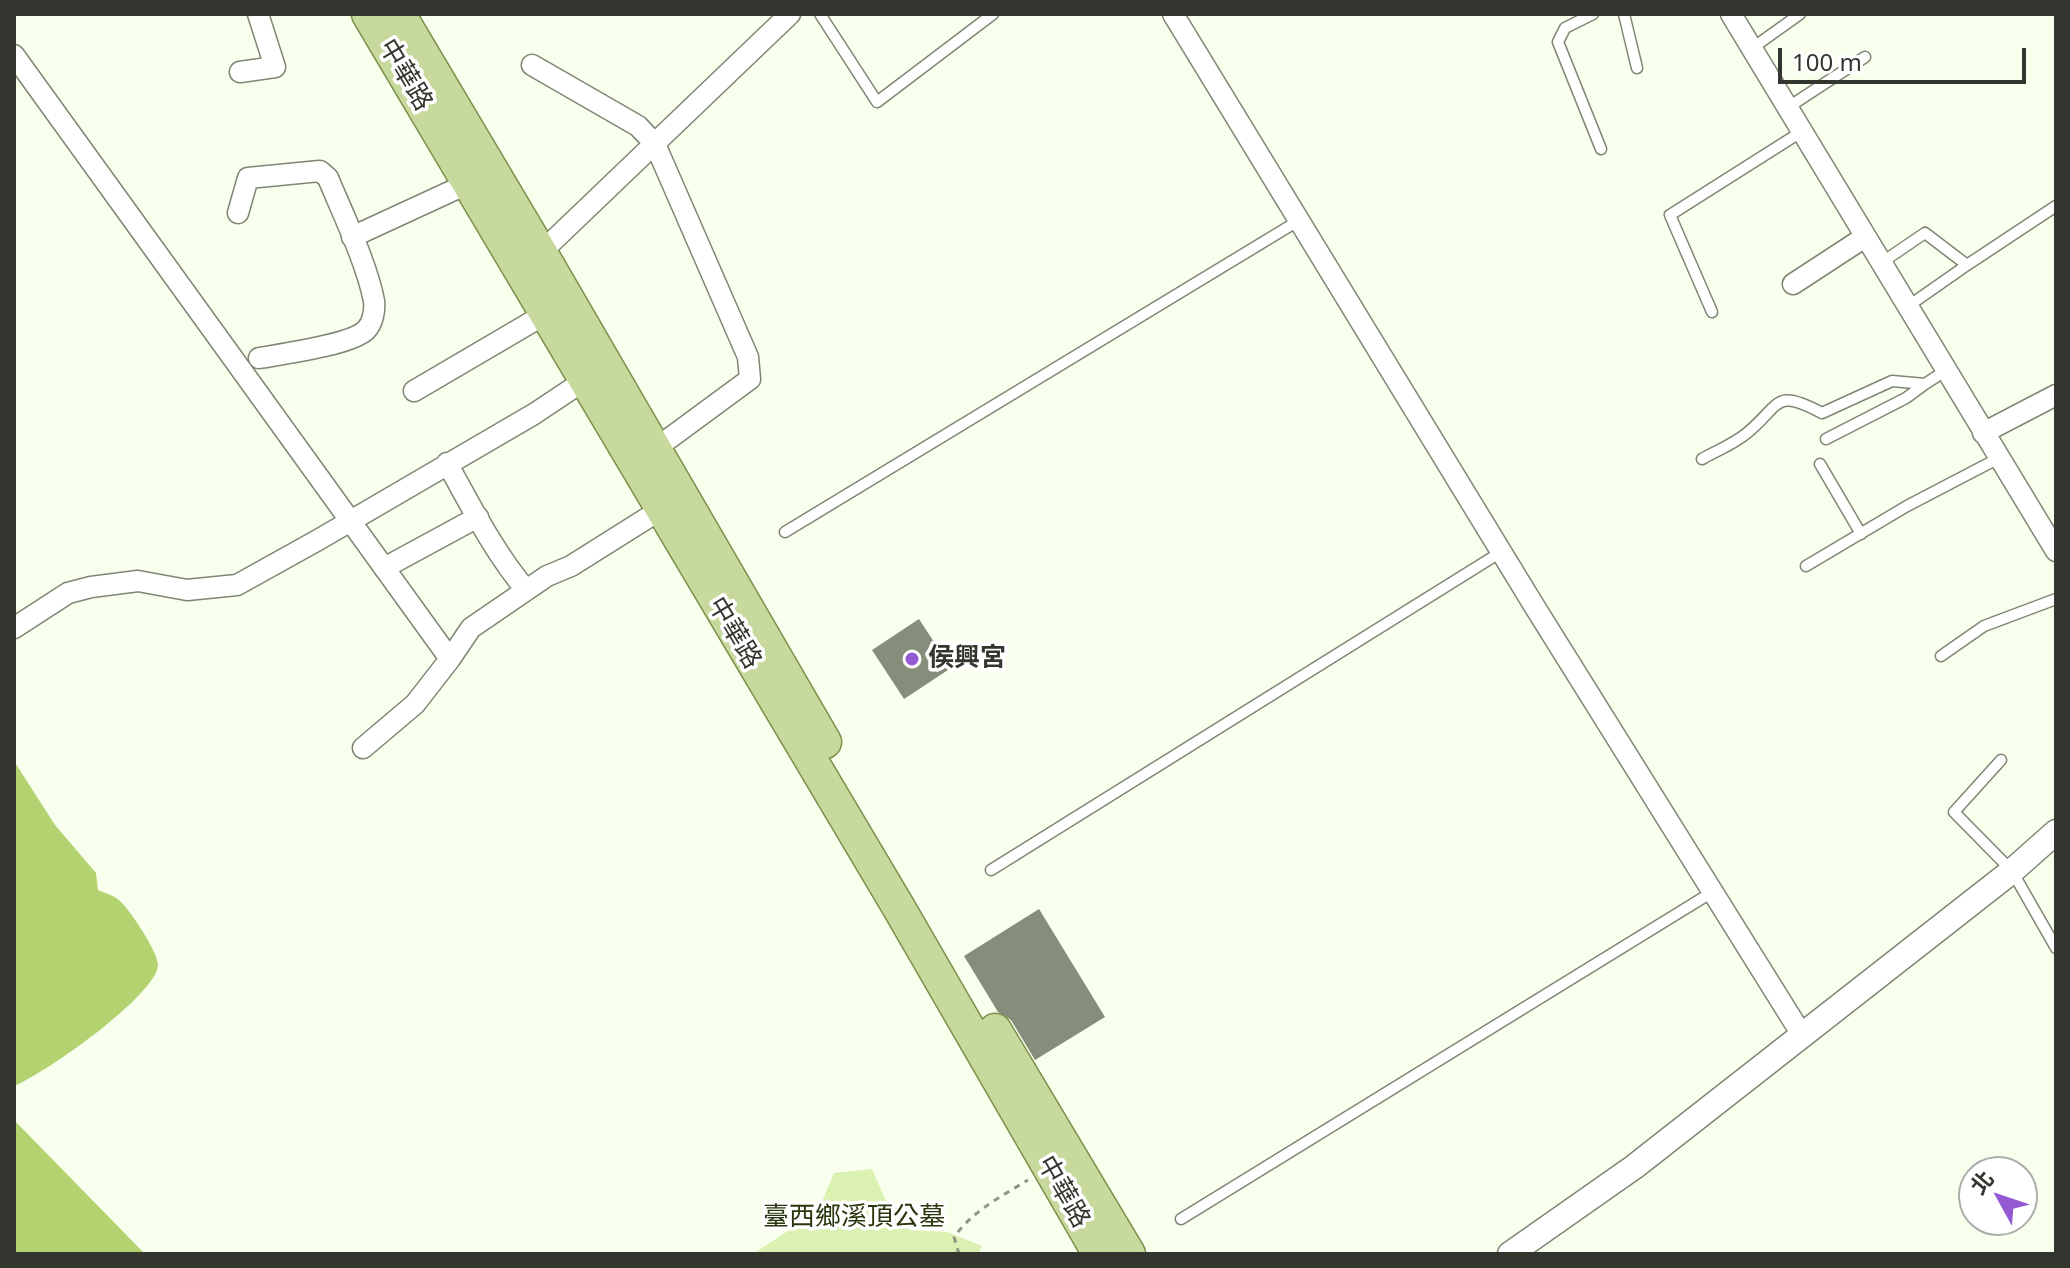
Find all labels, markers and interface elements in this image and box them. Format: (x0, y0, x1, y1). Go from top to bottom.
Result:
scale bar (1782, 32, 2030, 82)
street label: 中華路 (372, 34, 438, 116)
text: 100 m (1792, 45, 1862, 78)
street label: 中華路 (701, 592, 767, 674)
place label: 侯興宮 (928, 643, 1006, 675)
marker: 侯興宮 (903, 650, 921, 668)
street label: 中華路 (1030, 1150, 1096, 1234)
north arrow (1958, 1156, 2038, 1236)
text: 北 (1963, 1164, 2000, 1200)
park label: 臺西鄉溪頂公墓 (763, 1202, 945, 1234)

